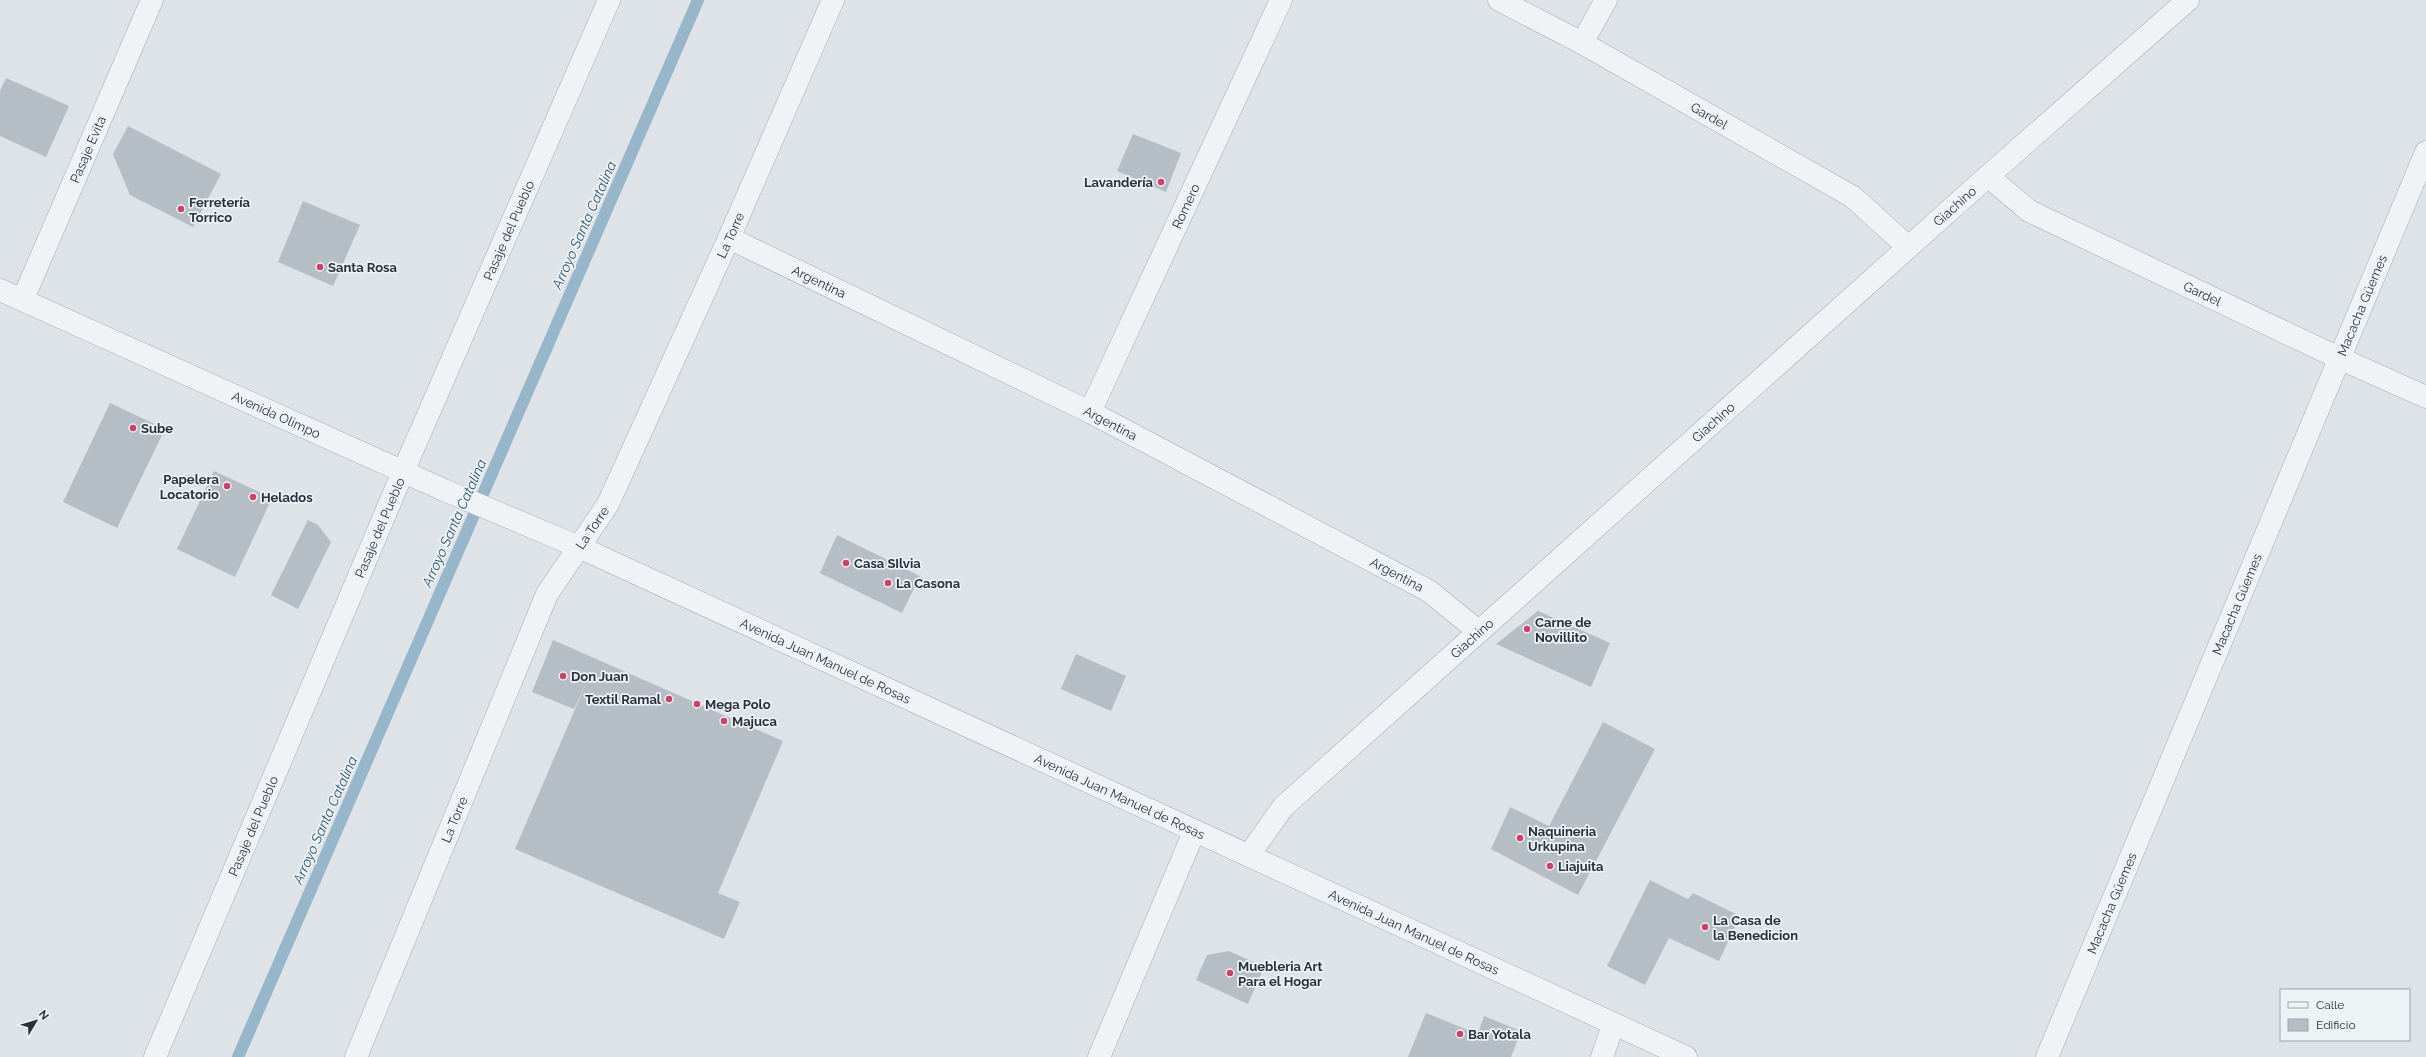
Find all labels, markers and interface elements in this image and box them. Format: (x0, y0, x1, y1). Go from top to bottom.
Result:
street label: Gardel (1688, 99, 1731, 132)
street label: Pasaje Evita (67, 114, 109, 185)
water label: Arroyo Santa Catalina (548, 159, 619, 292)
place label: Lavandería (1084, 175, 1154, 190)
marker: Lavandería (1156, 177, 1166, 187)
street label: Pasaje del Pueblo (480, 178, 537, 283)
street label: Romero (1169, 181, 1202, 231)
street label: Giachino (1930, 183, 1979, 229)
place label: Ferretería Torrico (189, 195, 251, 225)
marker: Ferretería Torrico (176, 204, 186, 214)
street label: La Torre (713, 210, 747, 260)
street label: Macacha Güemes (2334, 252, 2390, 358)
place label: Santa Rosa (328, 260, 398, 275)
marker: Santa Rosa (315, 262, 325, 272)
street label: Argentina (790, 262, 849, 301)
street label: Gardel (2181, 278, 2224, 309)
street label: Avenida Olimpo (230, 388, 323, 441)
street label: Giachino (1689, 399, 1738, 445)
street label: Argentina (1081, 403, 1140, 443)
place label: Sube (141, 421, 173, 436)
marker: Sube (128, 423, 138, 433)
water label: Arroyo Santa Catalina (418, 457, 489, 590)
place label: Papelera Locatorio (160, 472, 220, 502)
street label: Pasaje del Pueblo (352, 475, 407, 580)
marker: Papelera Locatorio (222, 481, 232, 491)
place label: Helados (261, 490, 313, 505)
marker: Helados (248, 492, 258, 502)
street label: La Torre (572, 503, 612, 552)
street label: Macacha Güemes (2209, 551, 2265, 657)
street label: Argentina (1368, 554, 1426, 594)
place label: Casa SIlvia (854, 556, 921, 571)
marker: Casa SIlvia (841, 558, 851, 568)
place label: La Casona (896, 576, 961, 591)
marker: La Casona (883, 578, 893, 588)
street label: Avenida Juan Manuel de Rosas (738, 615, 913, 706)
street label: Giachino (1447, 615, 1496, 661)
place label: Carne de Novillito (1535, 615, 1592, 645)
marker: Carne de Novillito (1522, 624, 1532, 634)
place label: Don Juan (571, 669, 629, 684)
marker: Don Juan (558, 671, 568, 681)
place label: Textil Ramal (585, 692, 662, 707)
marker: Textil Ramal (664, 694, 674, 704)
place label: Mega Polo (705, 697, 771, 712)
marker: Mega Polo (692, 699, 702, 709)
place label: Majuca (732, 714, 777, 729)
marker: Majuca (719, 716, 729, 726)
street label: Avenida Juan Manuel de Rosas (1032, 750, 1207, 842)
water label: Arroyo Santa Catalina (289, 754, 360, 887)
street label: Pasaje del Pueblo (225, 773, 281, 878)
street label: La Torre (438, 794, 470, 845)
place label: Naquineria Urkupina (1528, 824, 1597, 854)
marker: Naquineria Urkupina (1515, 833, 1525, 843)
street label: Macacha Güemes (2084, 850, 2139, 956)
place label: Liajuita (1558, 859, 1604, 874)
marker: Liajuita (1545, 861, 1555, 871)
street label: Avenida Juan Manuel de Rosas (1327, 886, 1502, 977)
place label: La Casa de la Benedicion (1713, 913, 1798, 943)
marker: La Casa de la Benedicion (1700, 922, 1710, 932)
place label: Muebleria Art Para el Hogar (1238, 959, 1323, 989)
marker: Muebleria Art Para el Hogar (1225, 968, 1235, 978)
legend (2280, 989, 2410, 1041)
text: Calle (2316, 998, 2344, 1012)
north arrow (16, 1001, 56, 1041)
text: N (36, 1008, 51, 1022)
text: Edificio (2316, 1018, 2356, 1032)
place label: Bar Yotala (1468, 1027, 1531, 1042)
marker: Bar Yotala (1455, 1029, 1465, 1039)

